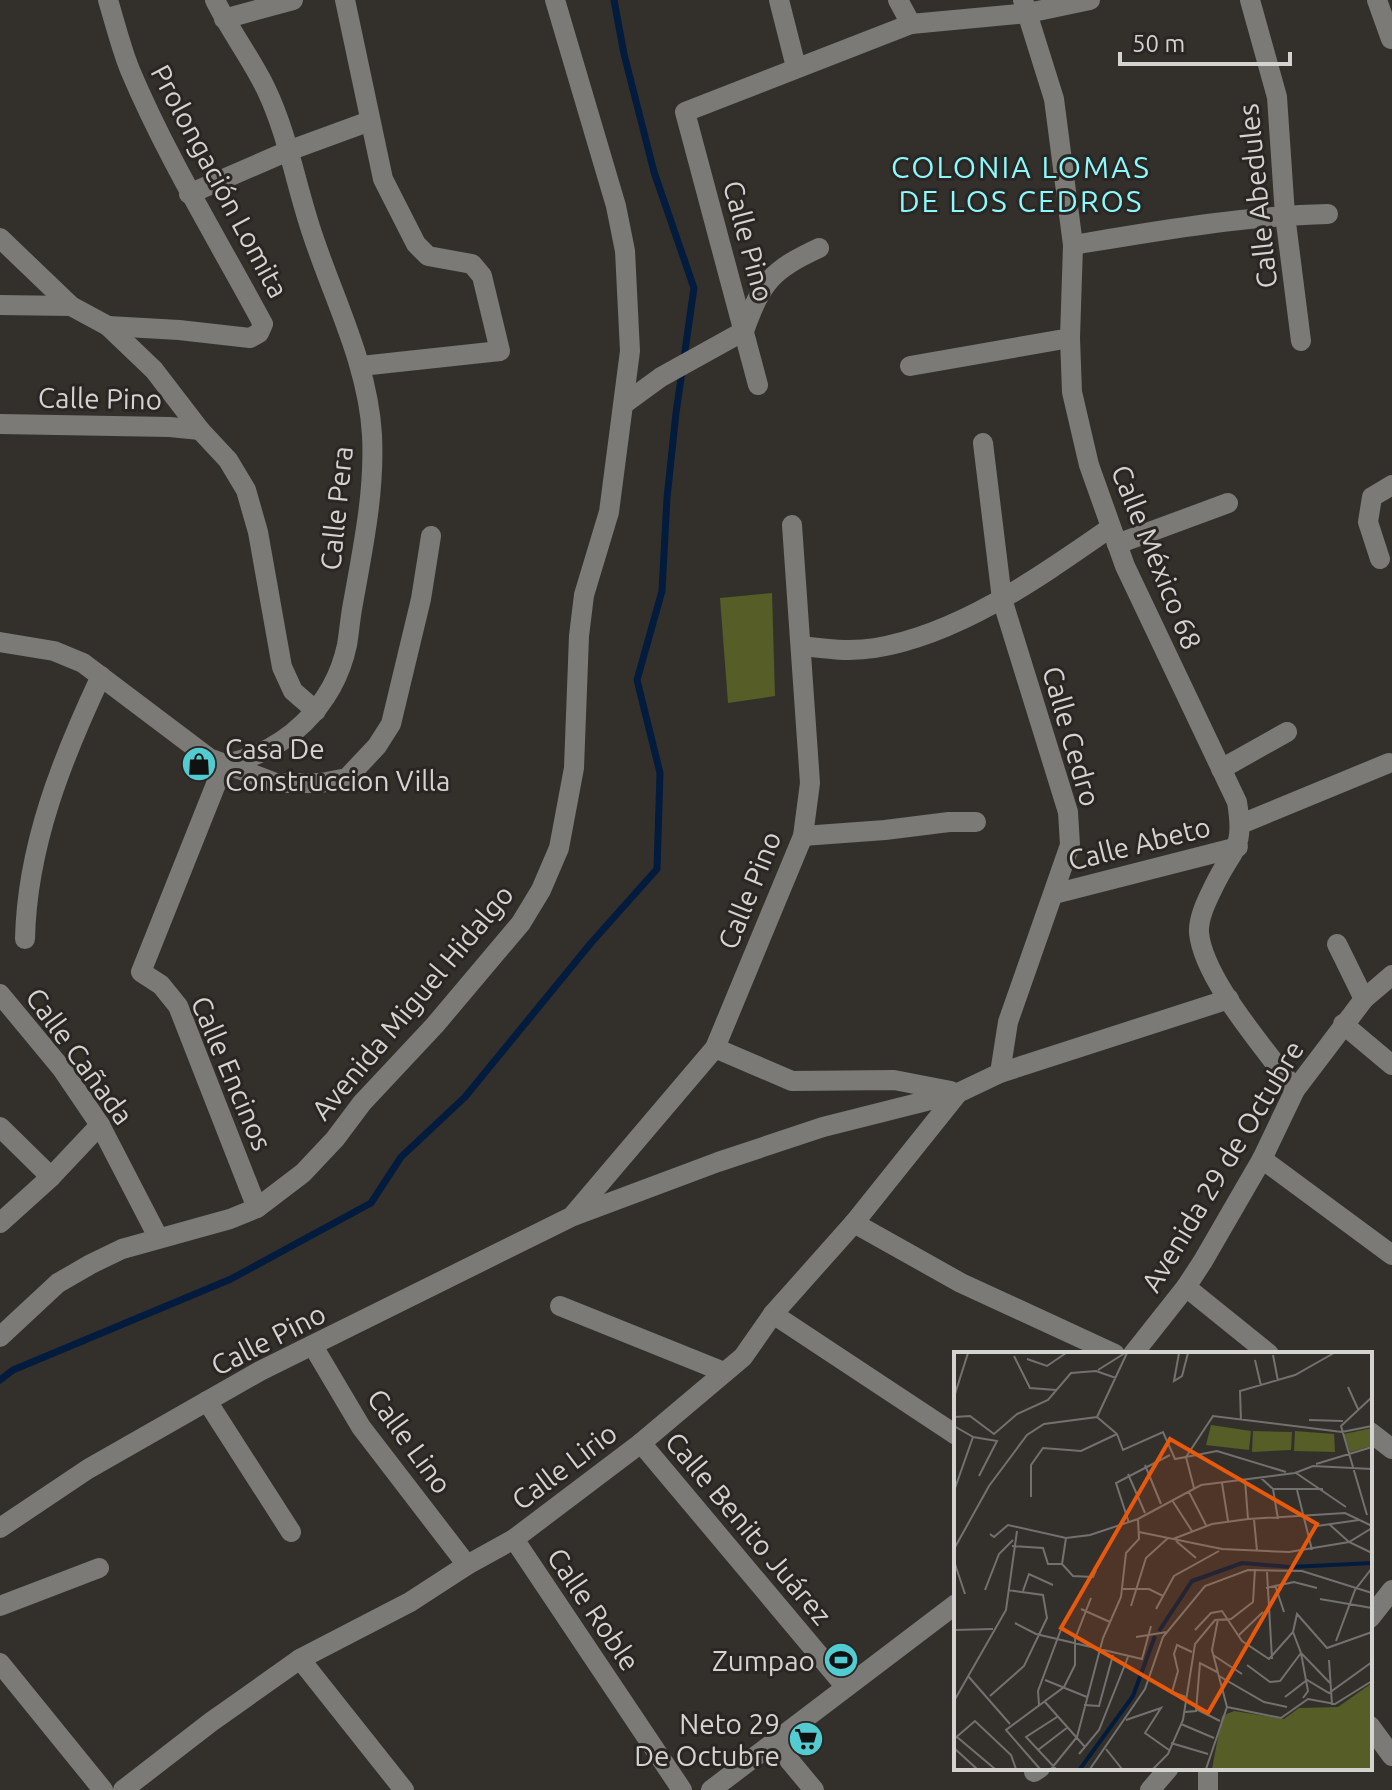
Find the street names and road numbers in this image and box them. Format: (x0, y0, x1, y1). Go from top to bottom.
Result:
street label: Prolongación Lomita (145, 59, 295, 303)
street label: Calle Abedules (1232, 102, 1282, 290)
street label: Calle Pino (718, 177, 780, 305)
street label: Calle Pino (38, 381, 162, 415)
street label: Calle Pera (314, 444, 358, 572)
street label: Calle México 68 (1106, 460, 1208, 654)
street label: Calle Cedro (1037, 662, 1107, 810)
street label: Calle Abeto (1065, 810, 1213, 876)
street label: Calle Pino (711, 827, 787, 953)
street label: Avenida Miguel Hidalgo (305, 879, 519, 1125)
street label: Calle Cañada (20, 982, 140, 1130)
street label: Calle Encinos (186, 991, 278, 1155)
street label: Avenida 29 de Octubre (1135, 1035, 1309, 1297)
street label: Calle Pino (206, 1297, 330, 1381)
street label: Calle Lino (362, 1383, 458, 1499)
street label: Calle Lirio (506, 1417, 622, 1515)
street label: Calle Benito Juárez (660, 1426, 838, 1630)
street label: Calle Roble (542, 1542, 646, 1676)

